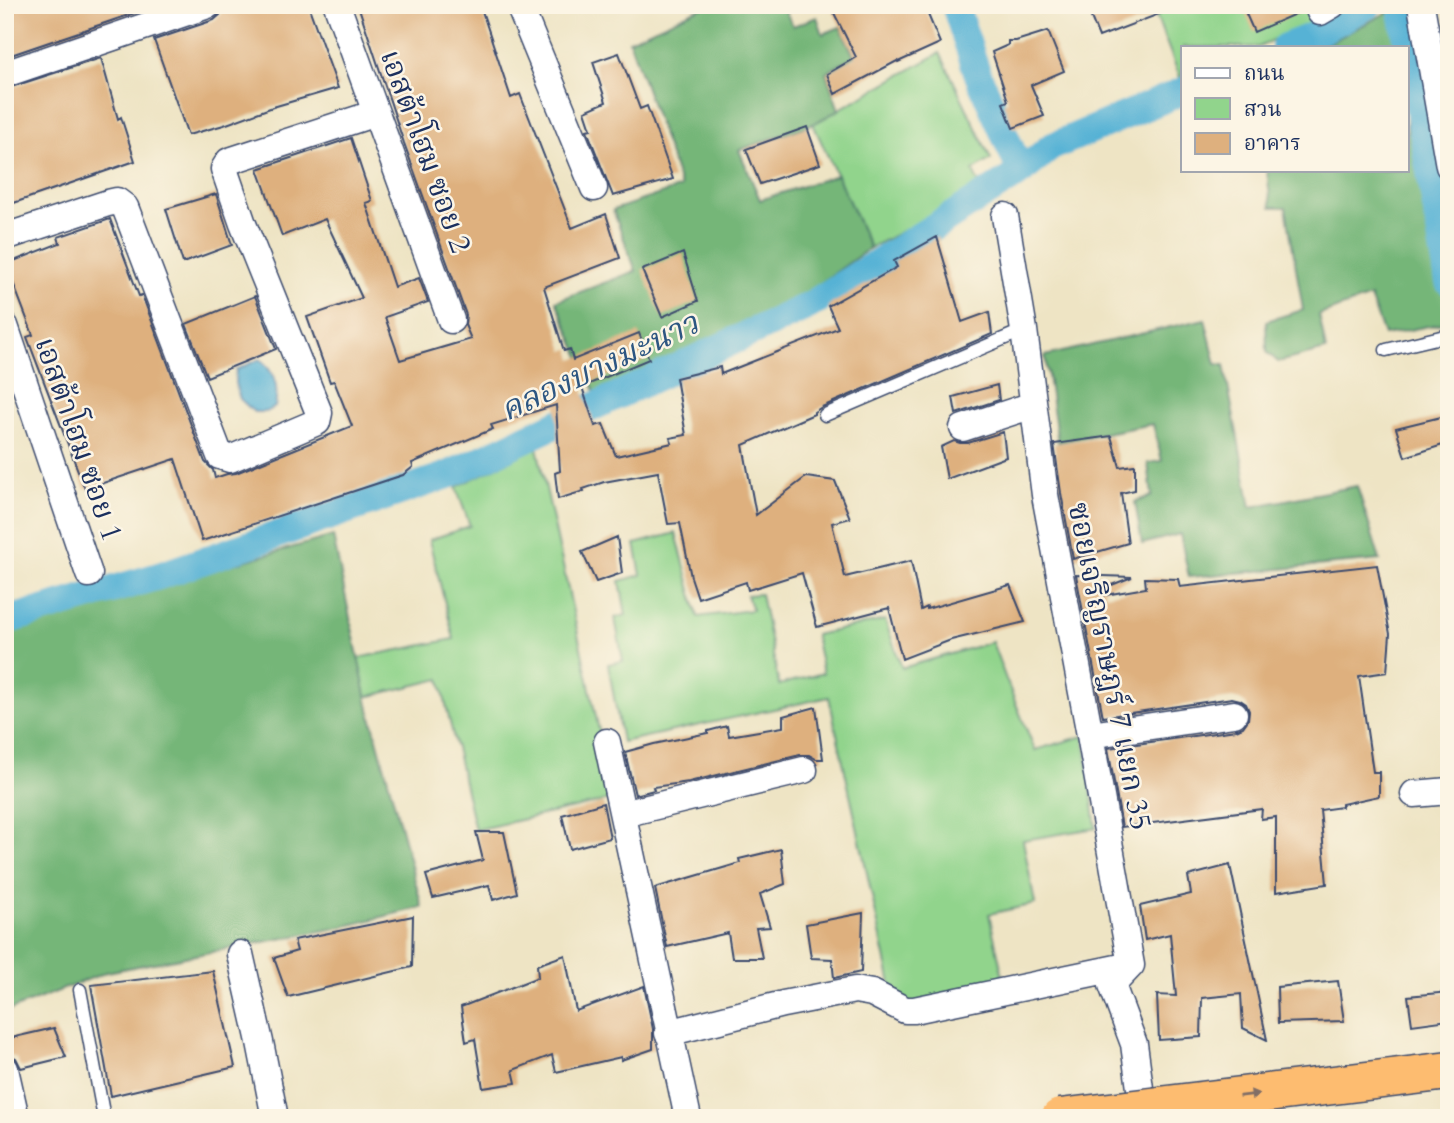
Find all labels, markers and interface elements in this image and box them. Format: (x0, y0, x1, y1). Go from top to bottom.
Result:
street label: เอสต้าโฮม ซอย 2 (370, 44, 482, 258)
legend (1181, 46, 1408, 172)
text: ถนน (1244, 59, 1285, 88)
text: สวน (1244, 95, 1282, 124)
text: อาคาร (1244, 129, 1301, 158)
water label: คลองบางมะนาว (493, 301, 707, 432)
street label: เอสต้าโฮม ซอย 1 (24, 331, 134, 547)
street label: ซอยเจริญราษฎร์ 7 แยก 35 (1058, 499, 1161, 833)
one-way arrow (1238, 1090, 1260, 1101)

